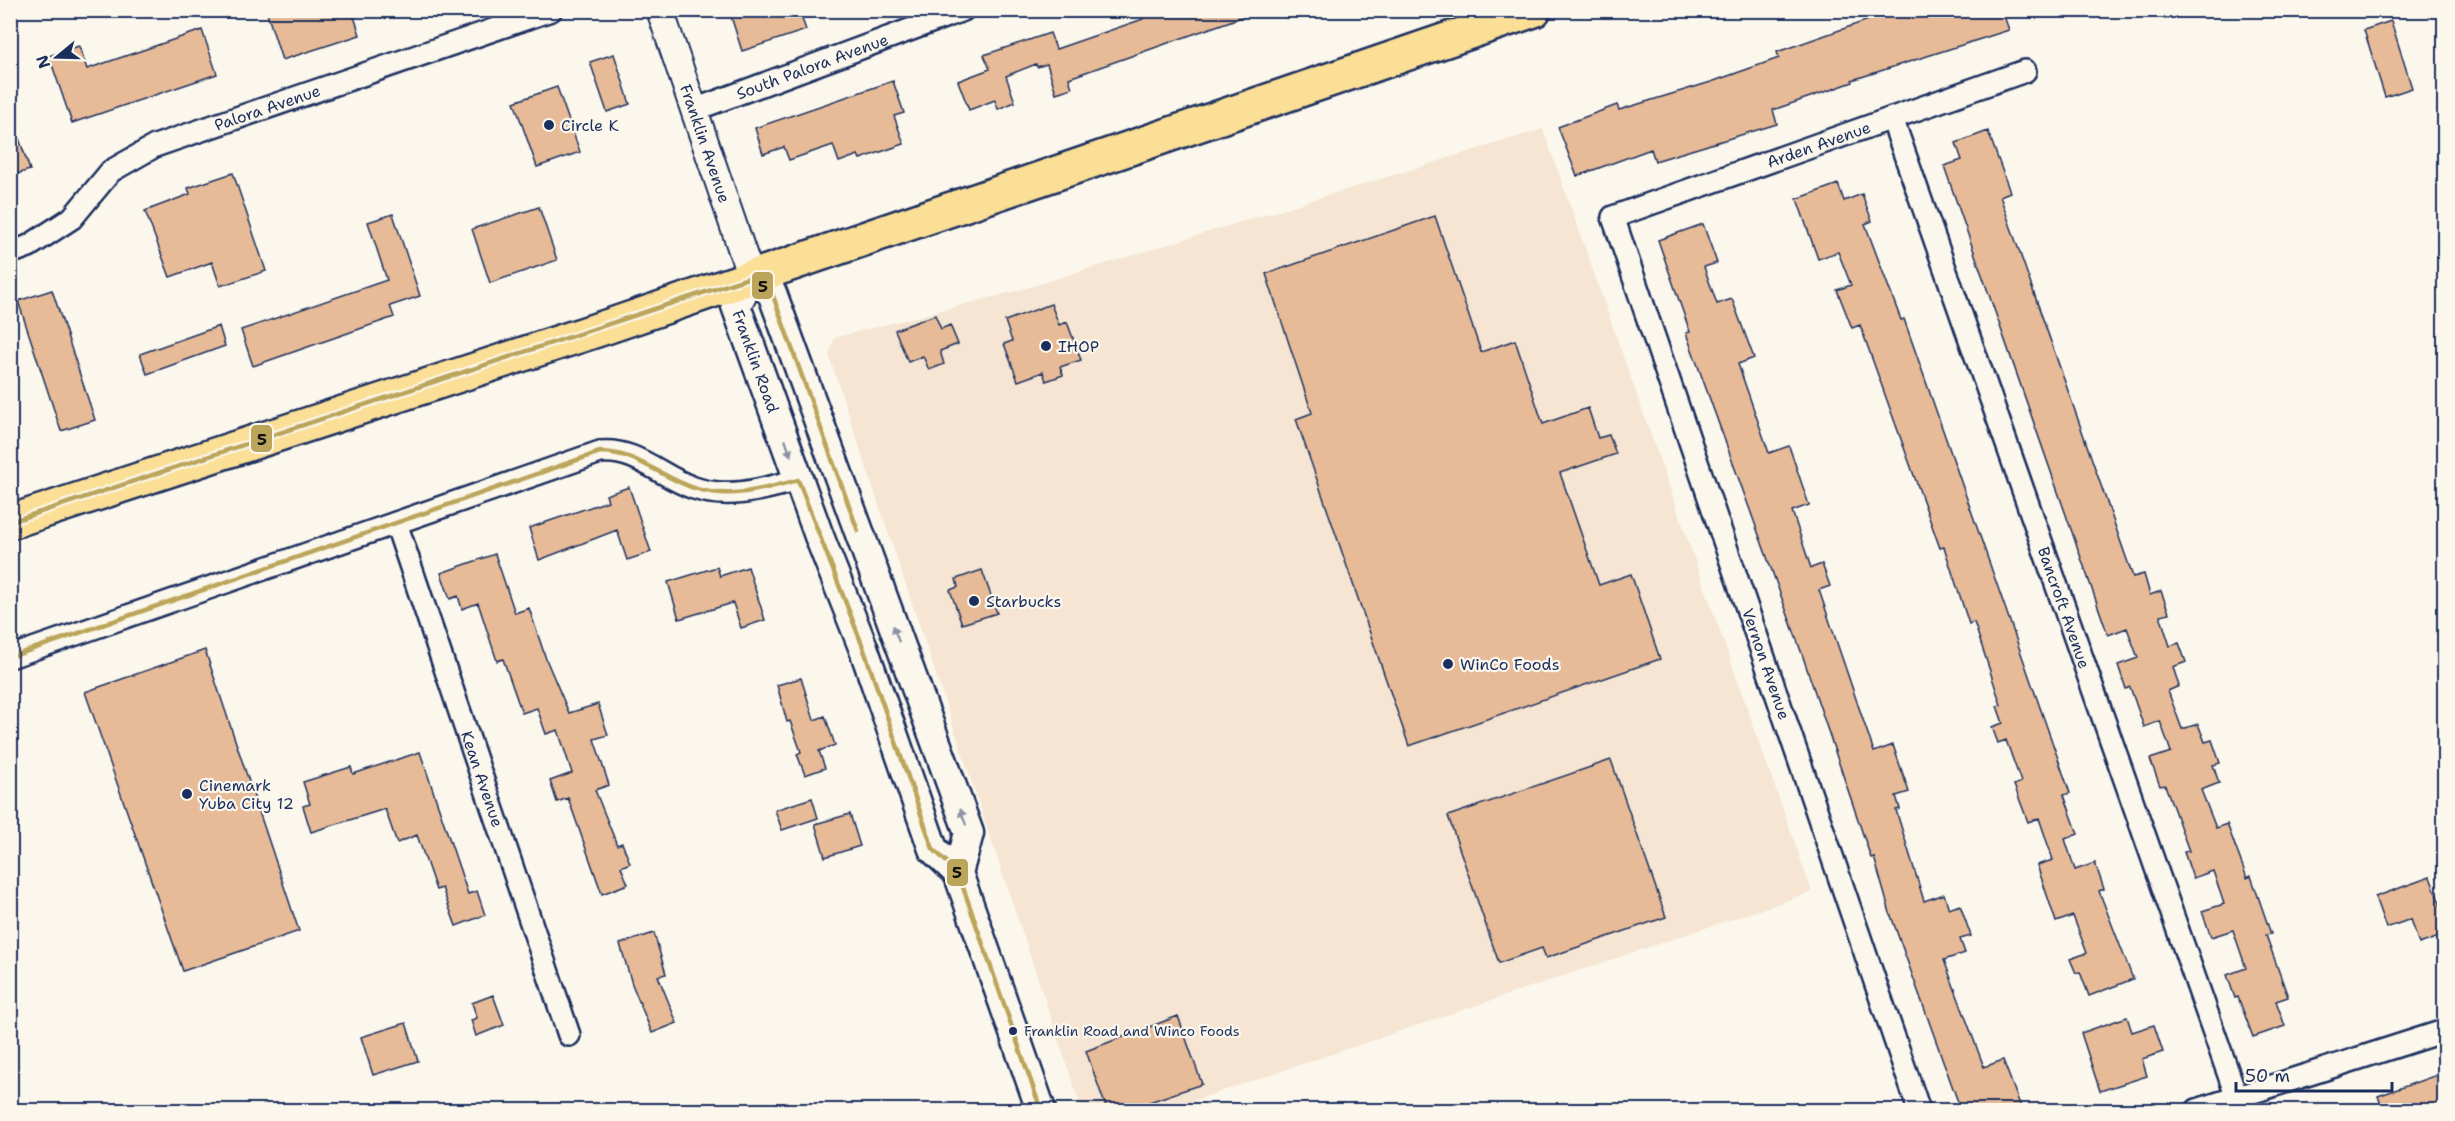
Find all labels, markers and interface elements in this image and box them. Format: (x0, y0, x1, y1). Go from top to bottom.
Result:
north arrow (27, 27, 87, 87)
street label: South Palora Avenue (733, 28, 891, 104)
text: N (31, 52, 55, 71)
street label: Palora Avenue (211, 79, 323, 135)
street label: Franklin Avenue (676, 81, 735, 206)
place label: Circle K (561, 115, 620, 136)
street label: Arden Avenue (1764, 116, 1873, 172)
marker: Circle K (542, 118, 556, 132)
line badge: 5 (751, 271, 774, 300)
text: 5 (758, 276, 768, 297)
street label: Franklin Road (728, 307, 784, 415)
place label: IHOP (1058, 336, 1099, 357)
marker: IHOP (1039, 339, 1053, 353)
line badge: 5 (250, 424, 273, 453)
text: 5 (257, 429, 267, 450)
one-way arrow (783, 439, 793, 457)
street label: Bancroft Avenue (2033, 544, 2095, 671)
place label: Starbucks (986, 591, 1062, 612)
marker: Starbucks (967, 594, 981, 608)
street label: Vernon Avenue (1737, 606, 1795, 722)
one-way arrow (890, 625, 900, 643)
place label: WinCo Foods (1460, 654, 1560, 675)
marker: WinCo Foods (1441, 657, 1455, 671)
street label: Kean Avenue (456, 728, 508, 830)
place label: Cinemark Yuba City 12 (199, 775, 294, 814)
marker: Cinemark Yuba City 12 (180, 787, 194, 801)
one-way arrow (957, 808, 967, 826)
line badge: 5 (946, 858, 969, 887)
text: 5 (952, 862, 962, 883)
place label: Franklin Road and Winco Foods (1024, 1022, 1240, 1040)
marker: Franklin Road and Winco Foods (1007, 1025, 1019, 1037)
scale bar (2236, 1055, 2392, 1093)
text: 50 m (2245, 1064, 2290, 1088)

